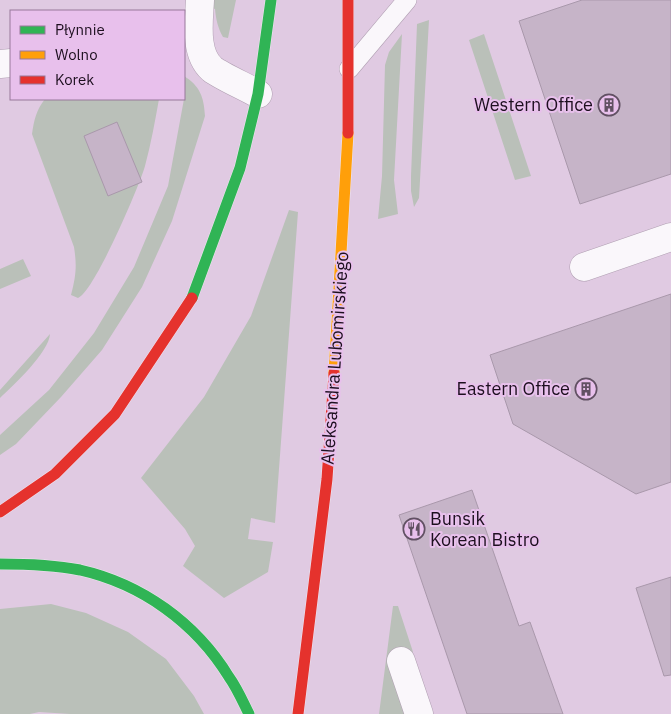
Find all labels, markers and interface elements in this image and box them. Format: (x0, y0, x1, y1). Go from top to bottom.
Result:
legend (10, 10, 185, 100)
text: Płynnie (55, 20, 105, 39)
text: Wolno (55, 45, 98, 64)
text: Korek (55, 70, 94, 89)
place label: Western Office (474, 93, 593, 116)
building icon: Western Office (597, 93, 621, 117)
street label: Aleksandra Lubomirskiego (316, 251, 353, 465)
place label: Eastern Office (456, 377, 570, 400)
building icon: Eastern Office (574, 377, 598, 401)
place label: Bunsik Korean Bistro (430, 507, 539, 551)
restaurant icon: Bunsik Korean Bistro (402, 517, 426, 541)

